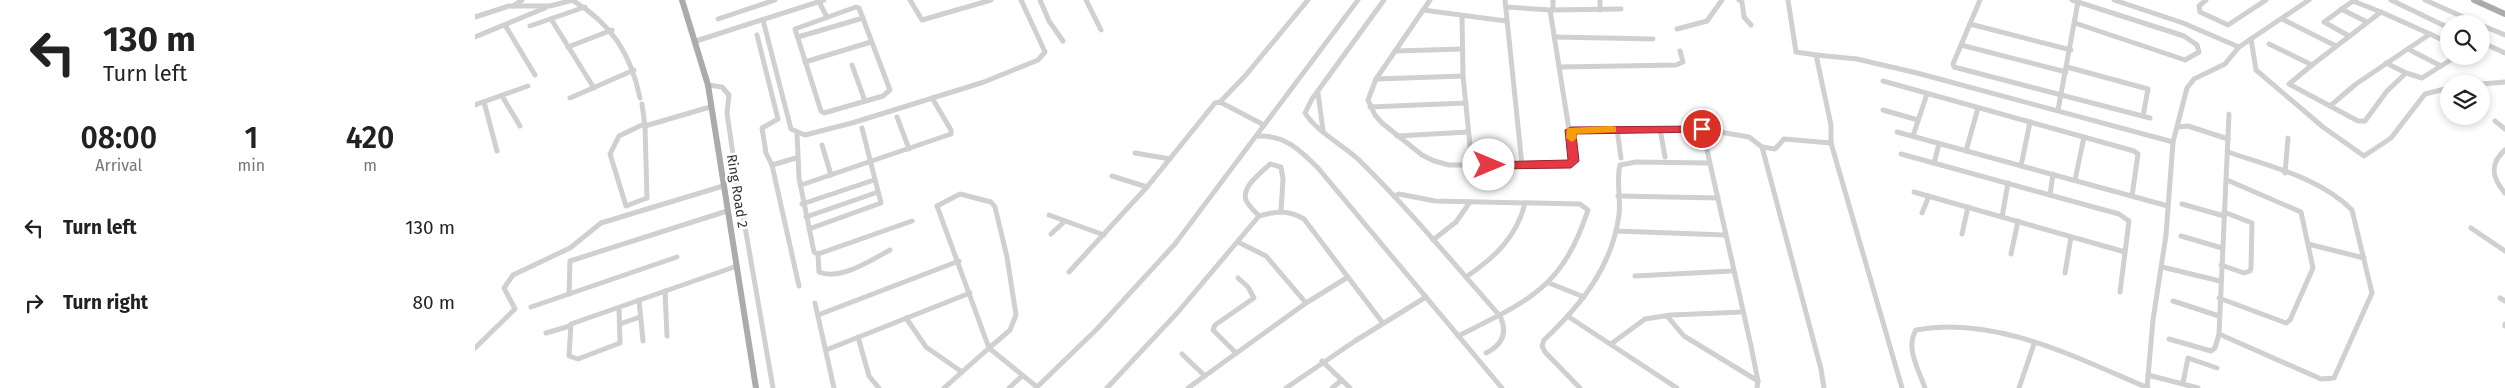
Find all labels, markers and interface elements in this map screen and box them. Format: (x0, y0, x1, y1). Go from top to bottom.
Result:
map controls (2440, 15, 2490, 125)
button: search (2440, 15, 2490, 65)
text: 130 m (103, 18, 196, 60)
icon: left (20, 20, 85, 85)
text: Turn left (103, 60, 187, 87)
button: layers (2440, 75, 2490, 125)
pin (1681, 108, 1723, 150)
icon: arrive (1688, 115, 1716, 143)
text: 08:00 (81, 120, 157, 156)
text: 1 (244, 120, 258, 156)
text: 420 (346, 120, 394, 156)
position arrow (1462, 138, 1514, 190)
street label: Ring Road 2 (723, 153, 751, 229)
text: Arrival (95, 156, 142, 175)
text: min (238, 156, 265, 175)
text: m (363, 156, 377, 175)
icon: left (20, 214, 48, 242)
text: Turn left (63, 216, 137, 239)
text: 130 m (405, 216, 455, 239)
icon: right (20, 289, 48, 317)
text: Turn right (63, 291, 148, 314)
text: 80 m (413, 291, 455, 314)

